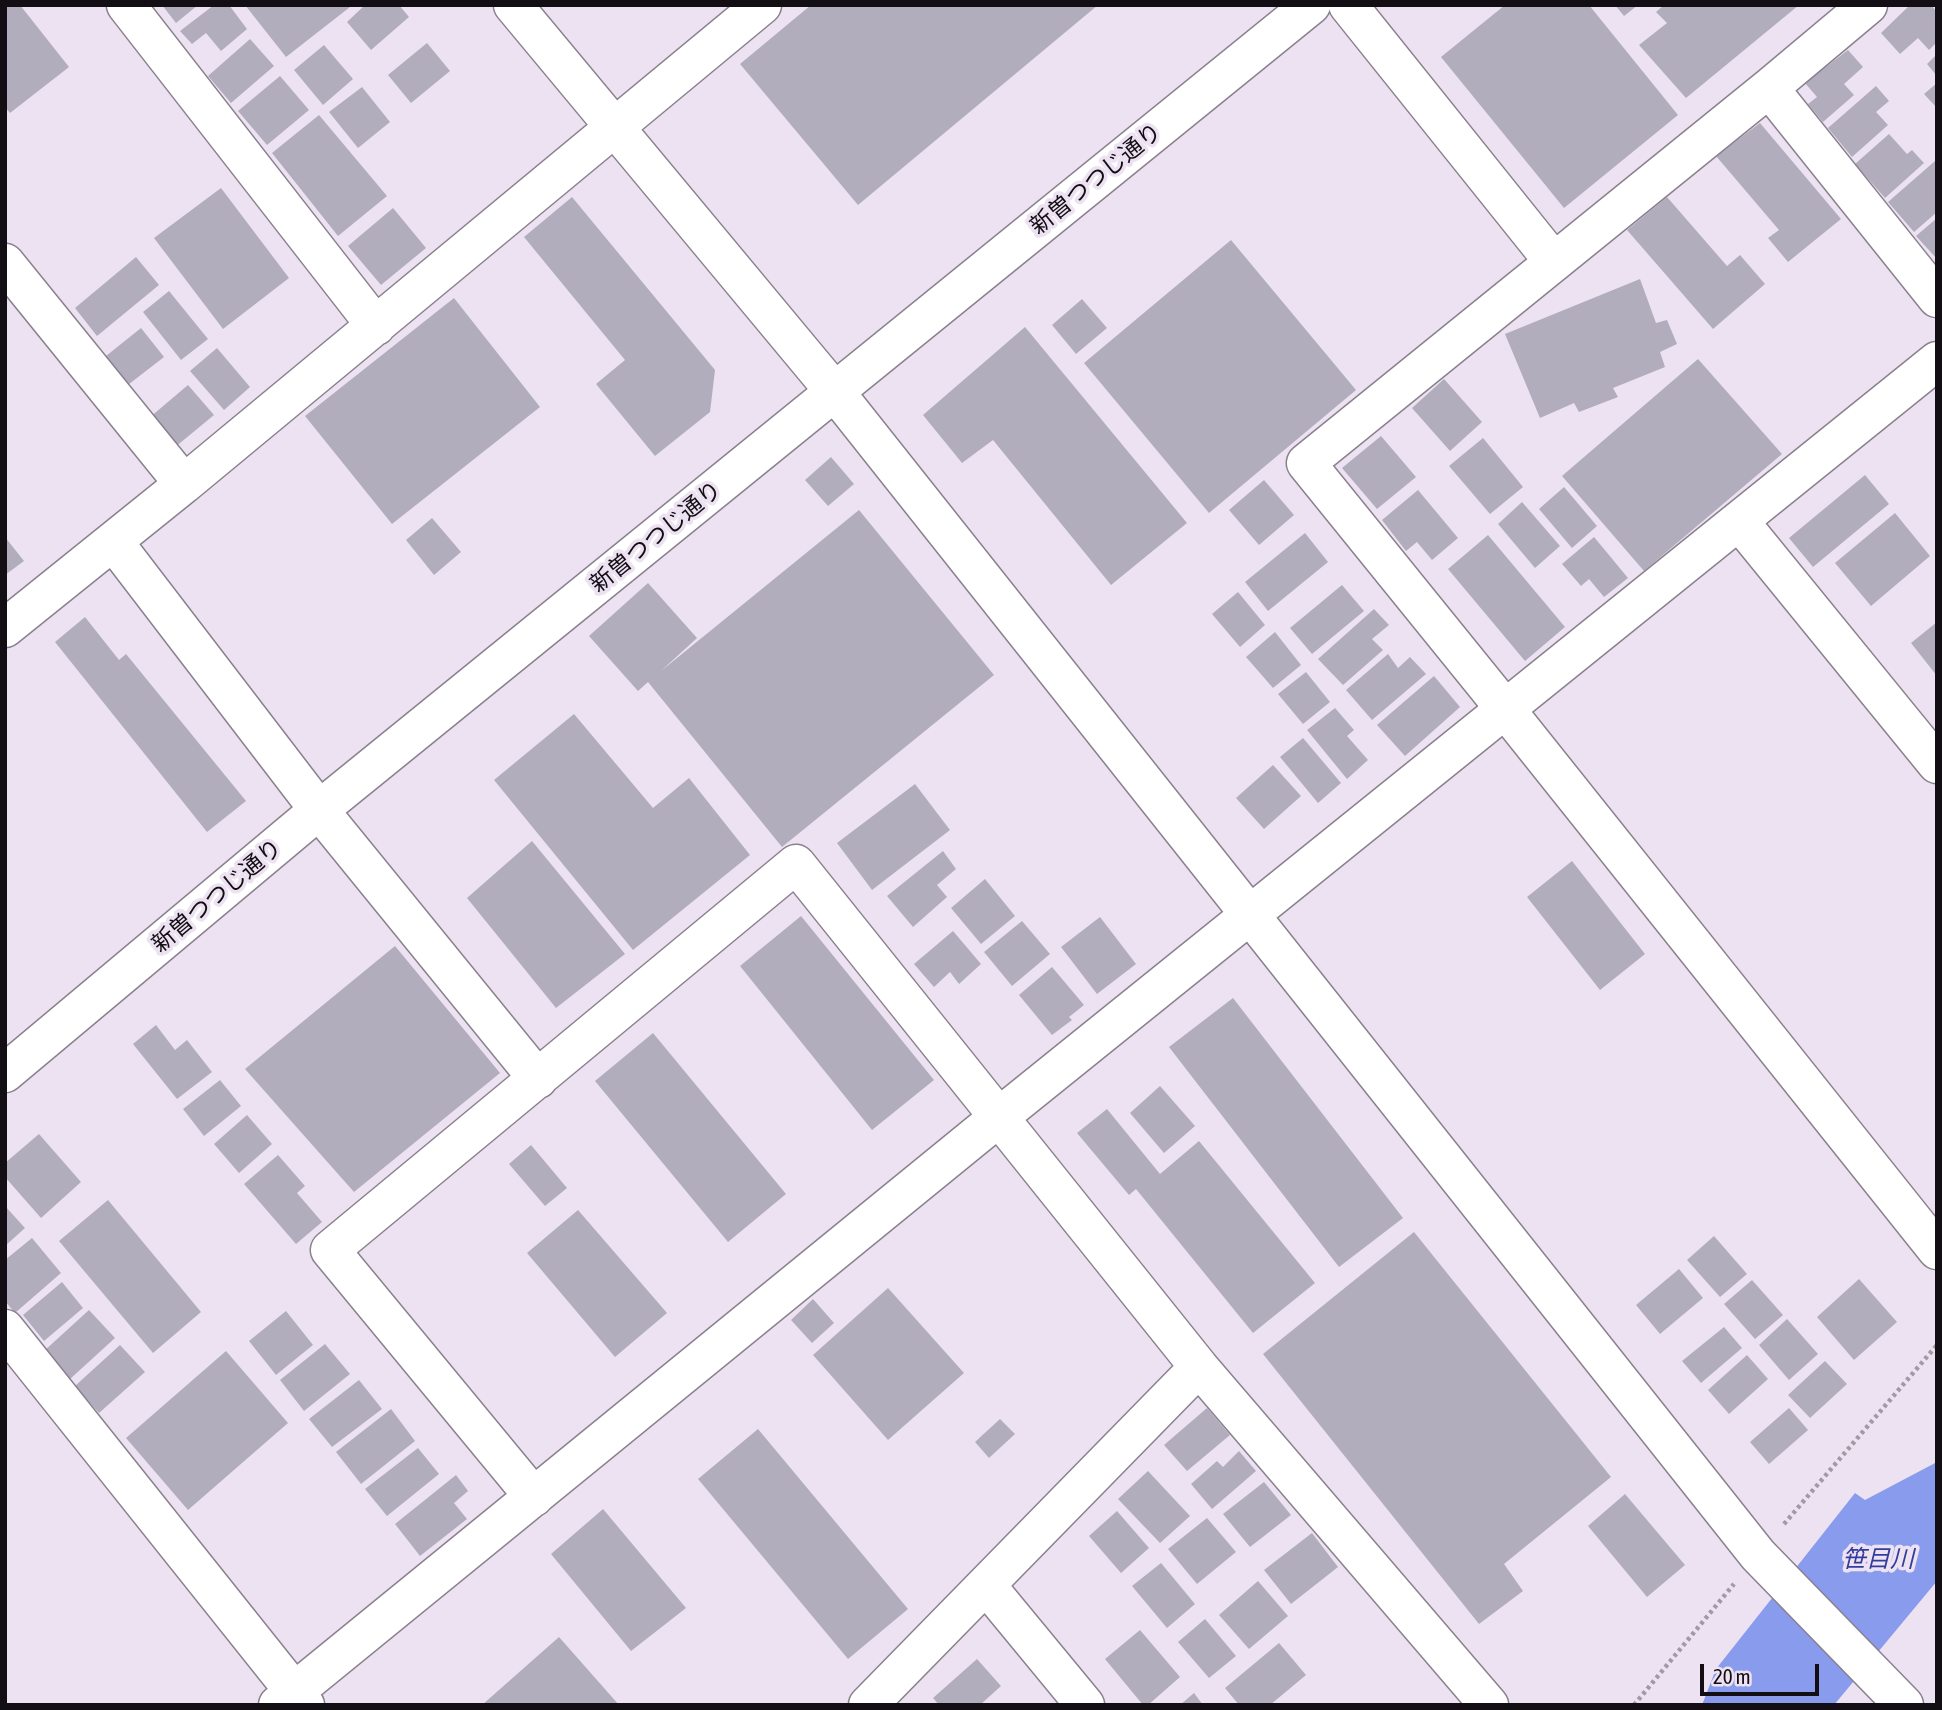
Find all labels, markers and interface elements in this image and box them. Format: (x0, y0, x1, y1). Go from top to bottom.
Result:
street label: 新曽つつじ通り (1025, 118, 1167, 240)
street label: 新曽つつじ通り (585, 476, 727, 598)
street label: 新曽つつじ通り (146, 834, 288, 958)
water label: 笹目川 (1842, 1545, 1914, 1573)
scale bar (1704, 1650, 1823, 1694)
text: 20 m (1713, 1664, 1751, 1688)

